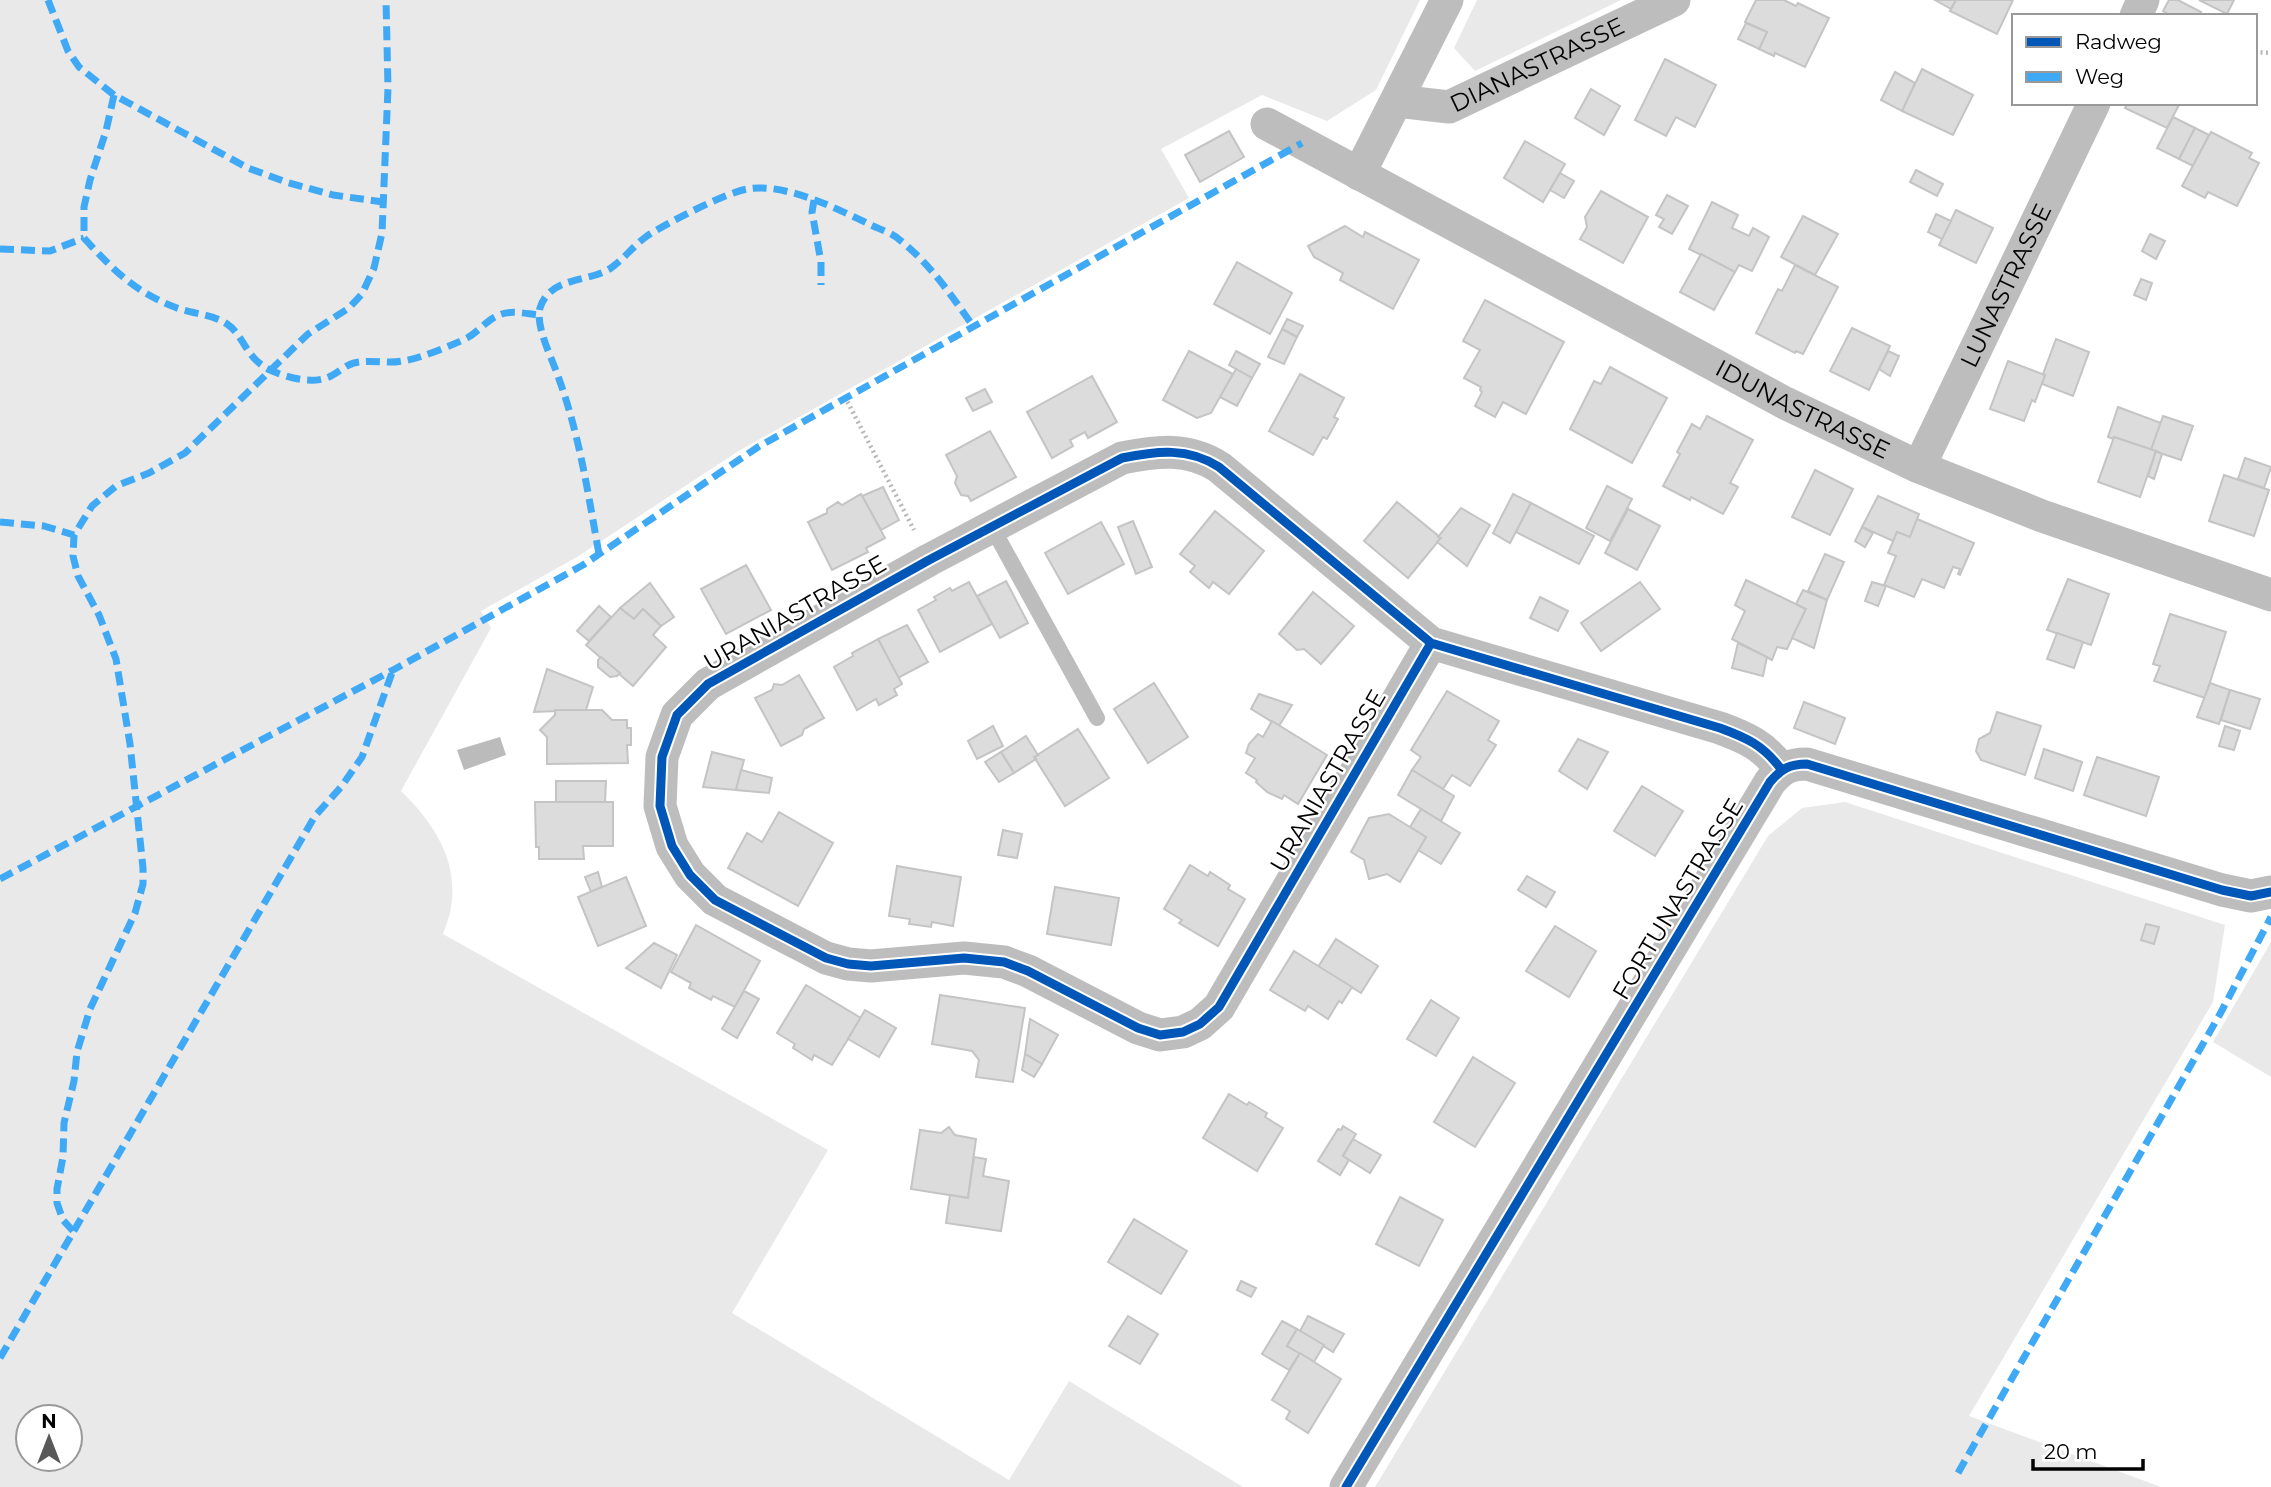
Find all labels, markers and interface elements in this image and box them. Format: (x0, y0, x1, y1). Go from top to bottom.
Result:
street label: DIANASTRASSE (1445, 11, 1629, 118)
legend (2012, 14, 2257, 105)
text: Radweg (2075, 29, 2162, 54)
text: Weg (2075, 64, 2124, 89)
street label: LUNASTRASSE (1954, 199, 2057, 372)
street label: IDUNASTRASSE (1711, 353, 1895, 465)
street label: URANIASTRASSE (698, 549, 891, 677)
street label: URANIASTRASSE (1264, 684, 1392, 877)
street label: FORTUNASTRASSE (1606, 793, 1749, 1005)
north arrow (14, 1403, 84, 1473)
text: N (41, 1410, 57, 1433)
scale bar (2033, 1428, 2143, 1472)
text: 20 m (2044, 1439, 2098, 1464)

